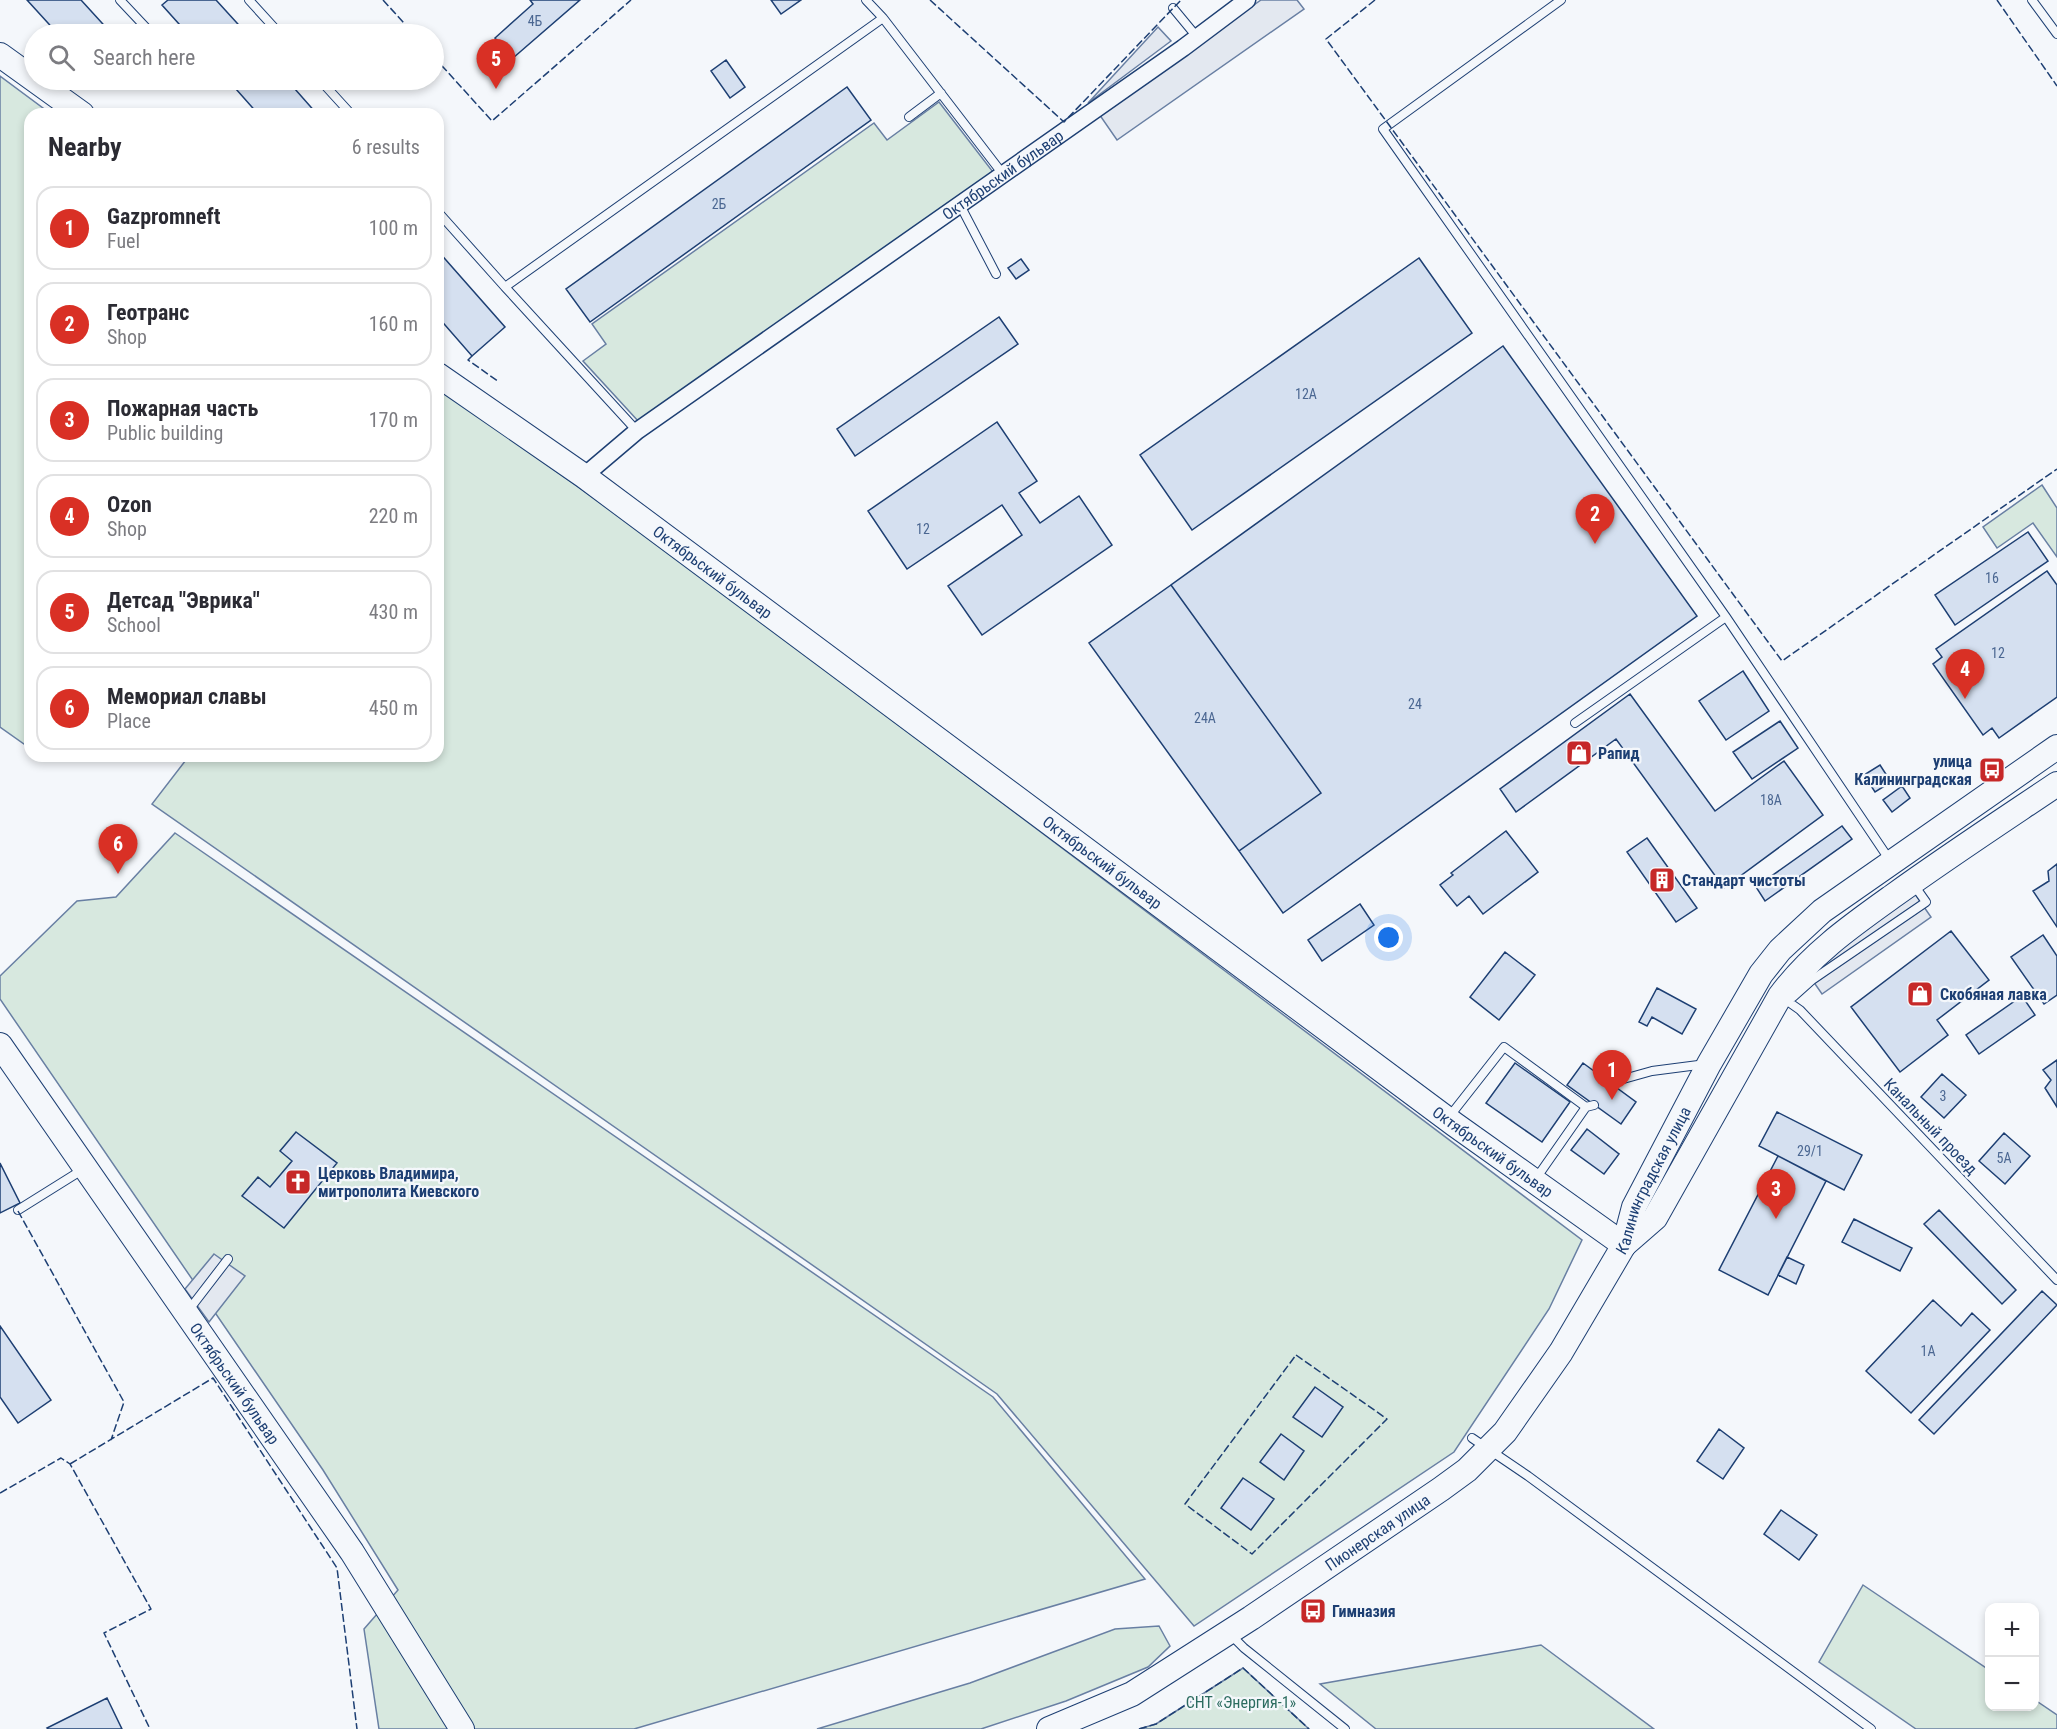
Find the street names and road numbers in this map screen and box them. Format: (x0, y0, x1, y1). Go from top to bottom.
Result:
street label: Октябрьский бульвар (939, 126, 1067, 224)
street label: Октябрьский бульвар (649, 522, 776, 623)
street label: Октябрьский бульвар (1039, 812, 1166, 913)
street label: Канальный проезд (1880, 1074, 1982, 1179)
street label: Октябрьский бульвар (1429, 1102, 1557, 1201)
street label: Калининградская улица (1612, 1103, 1695, 1258)
street label: Октябрьский бульвар (186, 1319, 283, 1448)
street label: Пионерская улица (1322, 1490, 1434, 1575)

